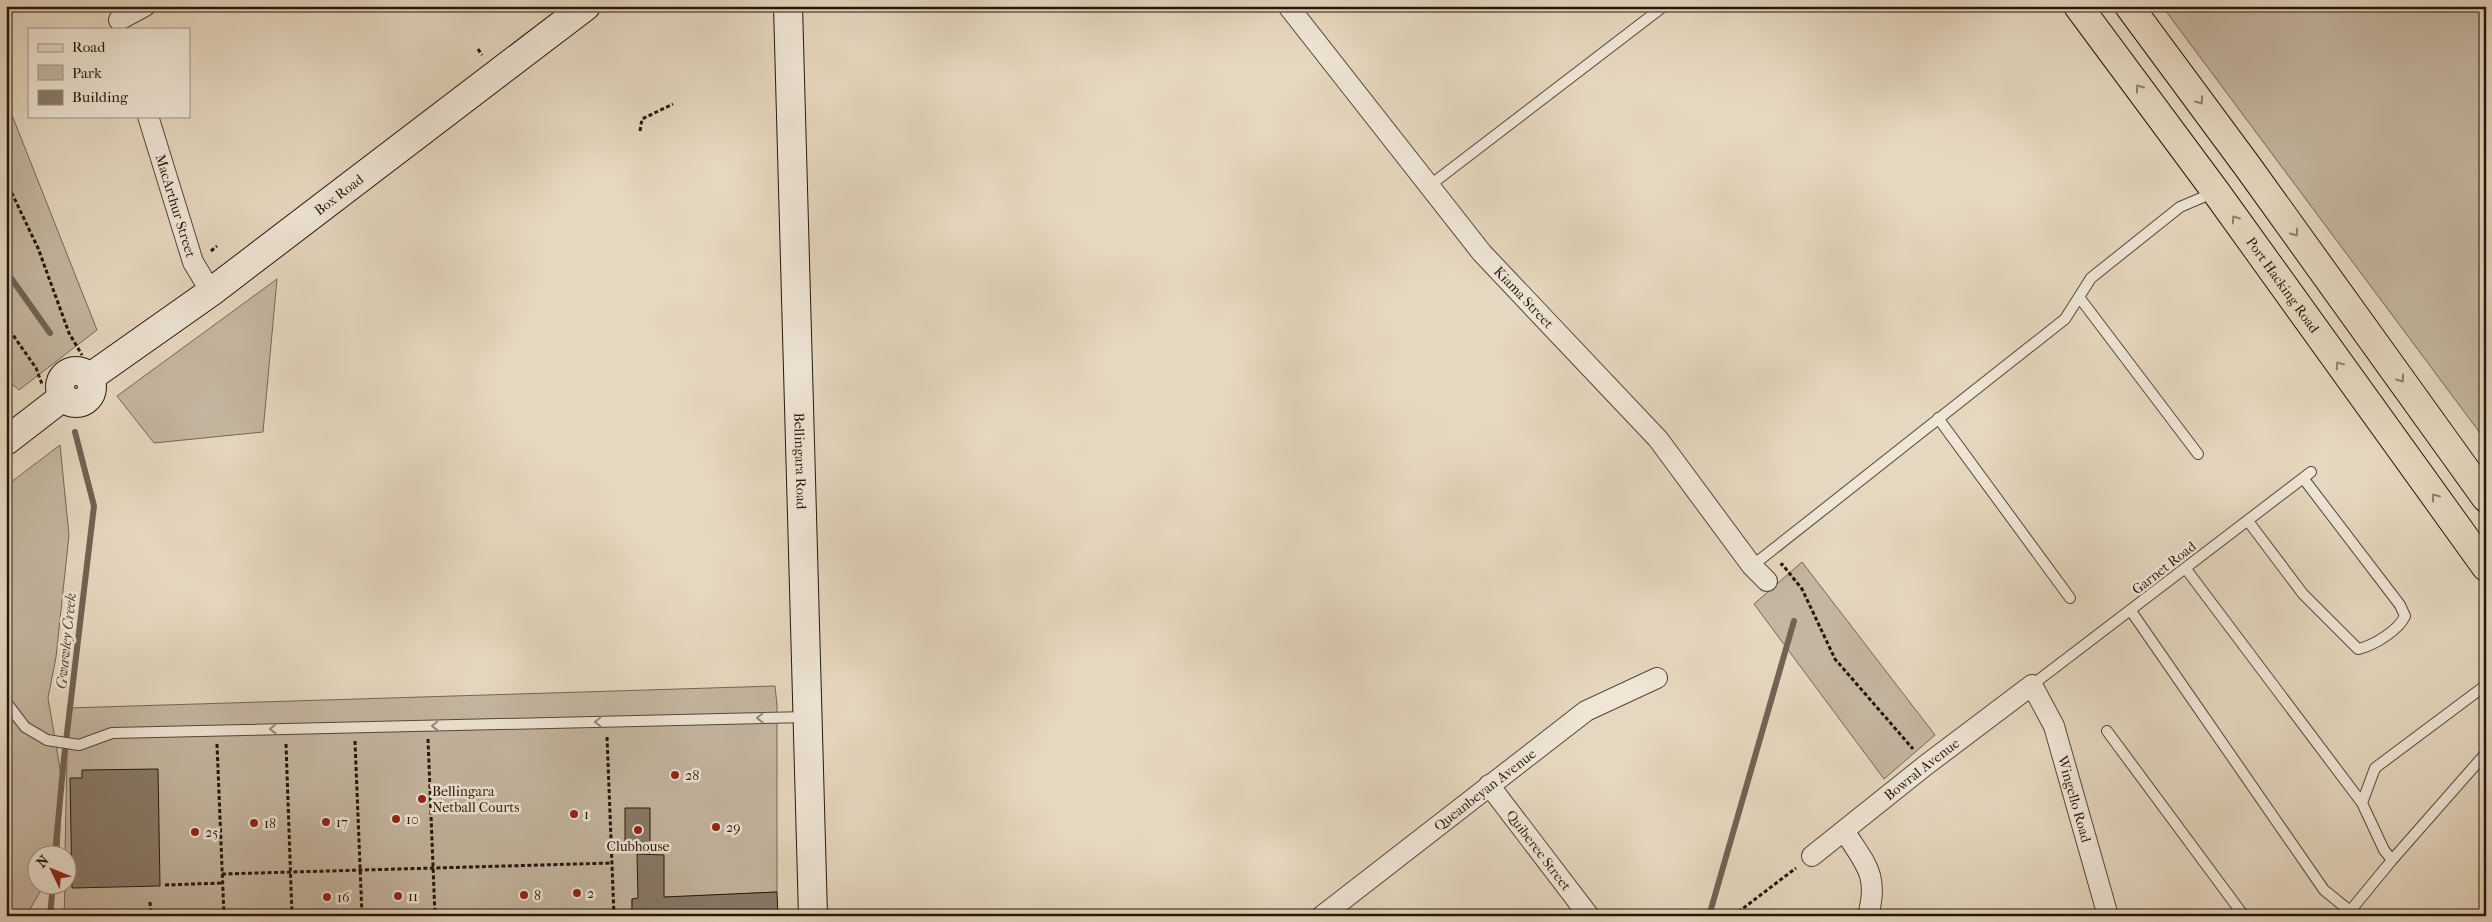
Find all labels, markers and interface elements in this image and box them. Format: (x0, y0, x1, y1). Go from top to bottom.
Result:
legend (28, 28, 190, 118)
text: Road (72, 38, 106, 56)
text: Park (72, 64, 102, 82)
one-way arrow (2136, 85, 2144, 94)
text: Building (72, 88, 129, 106)
one-way arrow (2194, 96, 2203, 105)
street label: MacArthur Street (152, 152, 200, 260)
street label: Box Road (311, 170, 367, 219)
one-way arrow (2232, 215, 2241, 224)
one-way arrow (2290, 227, 2298, 236)
street label: Port Hacking Road (2243, 234, 2323, 336)
street label: Kiama Street (1491, 263, 1557, 332)
one-way arrow (2336, 361, 2345, 371)
one-way arrow (2395, 373, 2404, 383)
street label: Bellingara Road (791, 412, 810, 510)
one-way arrow (2432, 494, 2440, 503)
street label: Garnet Road (2129, 538, 2200, 598)
water label: Gwawley Creek (52, 592, 80, 690)
one-way arrow (756, 713, 764, 724)
one-way arrow (593, 717, 601, 727)
one-way arrow (431, 720, 439, 731)
one-way arrow (268, 724, 276, 734)
street label: Bowral Avenue (1881, 734, 1963, 804)
street label: Queanbeyan Avenue (1430, 745, 1539, 835)
street label: Wingello Road (2054, 753, 2095, 845)
place label: 28 (685, 767, 699, 784)
marker: 28 (669, 769, 681, 781)
place label: Bellingara Netball Courts (432, 783, 519, 816)
marker: Bellingara Netball Courts (416, 793, 428, 805)
place label: 1 (584, 806, 589, 823)
street label: Quiberee Street (1503, 807, 1575, 894)
marker: 1 (568, 808, 580, 820)
place label: 10 (406, 811, 419, 828)
marker: 10 (390, 813, 402, 825)
place label: 17 (336, 814, 348, 831)
place label: 18 (264, 815, 276, 832)
marker: 17 (320, 816, 332, 828)
marker: 18 (248, 817, 260, 829)
place label: 29 (726, 819, 741, 836)
marker: 29 (710, 821, 722, 833)
place label: 25 (205, 824, 218, 841)
marker: Clubhouse (632, 824, 644, 836)
marker: 25 (189, 826, 201, 838)
place label: Clubhouse (606, 838, 670, 855)
north arrow (28, 844, 78, 894)
text: N (33, 852, 53, 871)
place label: 2 (587, 885, 594, 902)
place label: 8 (534, 887, 541, 904)
marker: 2 (571, 887, 583, 899)
place label: 11 (408, 888, 418, 905)
place label: 16 (337, 889, 350, 906)
marker: 8 (518, 889, 530, 901)
marker: 11 (392, 890, 404, 902)
marker: 16 (321, 891, 333, 903)

